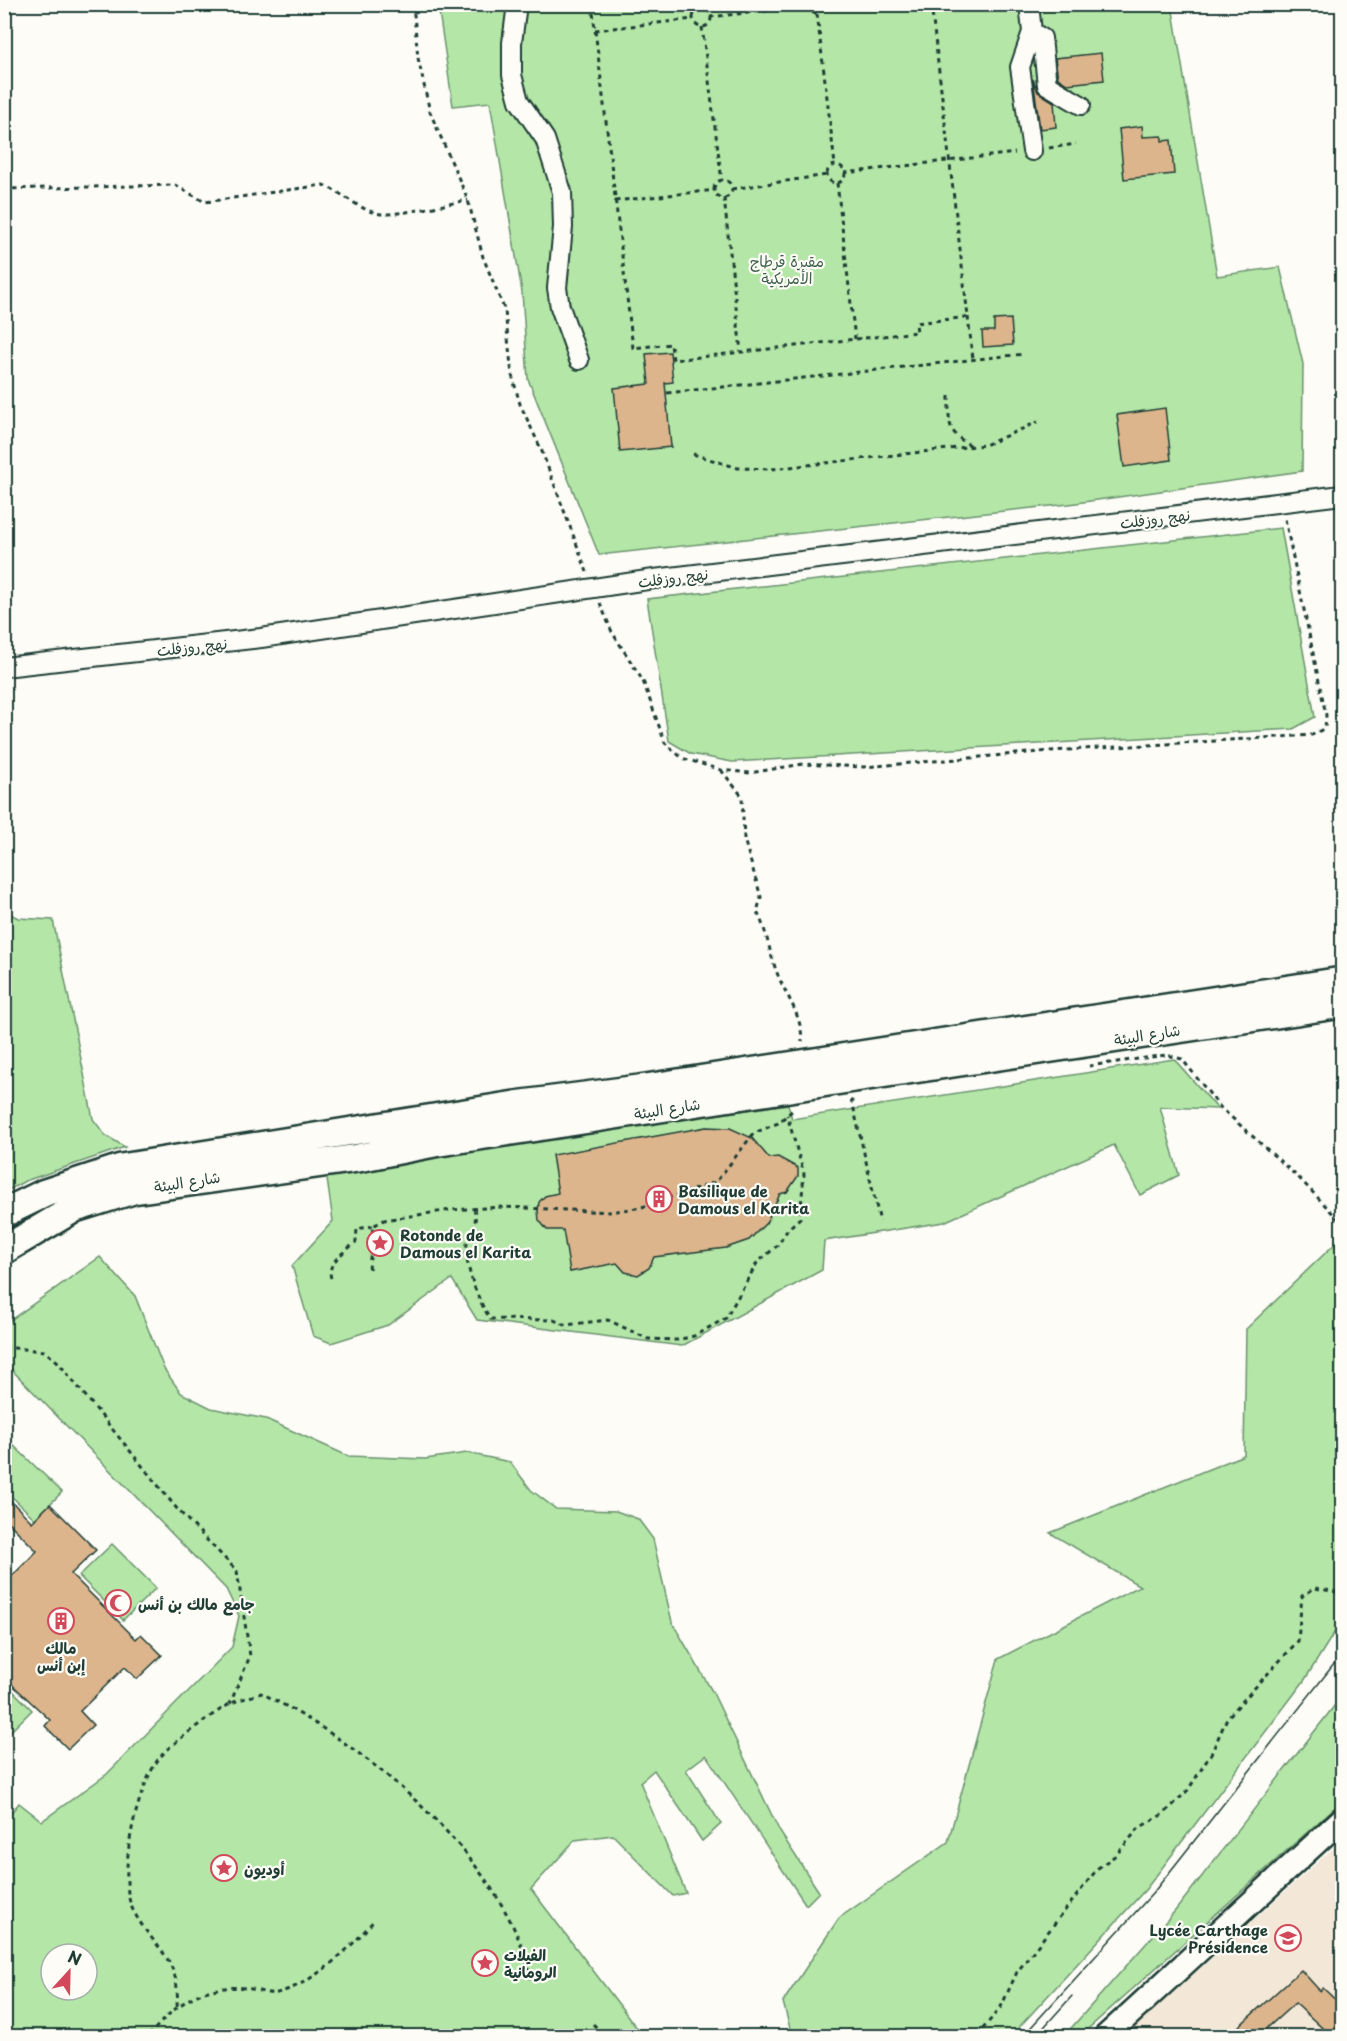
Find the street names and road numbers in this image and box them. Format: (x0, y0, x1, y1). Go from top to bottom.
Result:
street label: نهج روزفلت (1119, 502, 1191, 534)
street label: نهج روزفلت (637, 561, 709, 593)
street label: نهج روزفلت (156, 631, 228, 661)
street label: شارع البيئة (1112, 1017, 1182, 1051)
street label: شارع البيئة (632, 1091, 702, 1125)
street label: شارع البيئة (152, 1164, 222, 1198)

